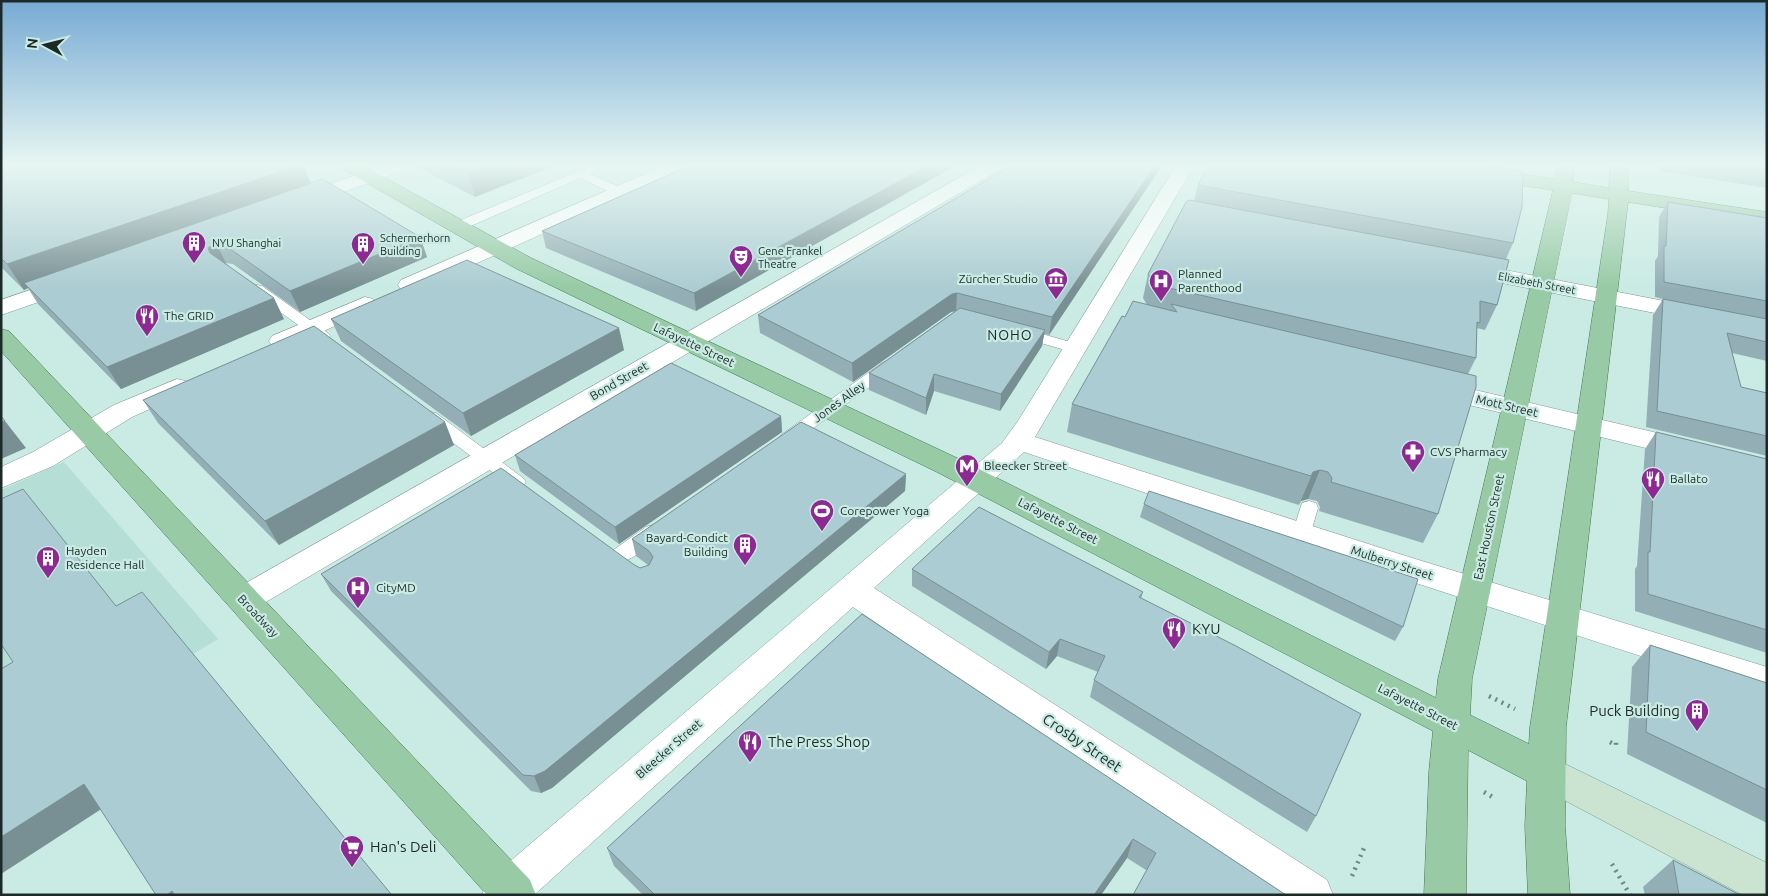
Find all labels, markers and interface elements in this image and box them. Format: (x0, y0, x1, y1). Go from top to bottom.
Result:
north arrow (20, 20, 70, 70)
text: N (24, 37, 41, 50)
building icon: NYU Shanghai (181, 230, 207, 264)
building icon: Schermerhorn Building (350, 231, 376, 265)
place label: Schermerhorn Building (380, 232, 450, 257)
place label: NYU Shanghai (212, 237, 281, 249)
theatre icon: Gene Frankel Theatre (728, 244, 754, 278)
place label: Gene Frankel Theatre (758, 245, 822, 270)
museum icon: Zürcher Studio (1043, 266, 1069, 300)
place label: Planned Parenthood (1178, 267, 1242, 294)
hospital icon: Planned Parenthood (1148, 268, 1174, 302)
street label: Elizabeth Street (1497, 270, 1577, 297)
place label: Zürcher Studio (959, 272, 1038, 285)
restaurant icon: The GRID (134, 303, 160, 337)
place label: The GRID (164, 309, 214, 322)
street label: Lafayette Street (652, 320, 737, 369)
district label: NOHO (987, 327, 1033, 343)
street label: Bond Street (587, 359, 650, 402)
street label: Jones Alley (810, 378, 867, 425)
street label: Mott Street (1475, 392, 1540, 419)
pharmacy icon: CVS Pharmacy (1400, 439, 1426, 473)
place label: CVS Pharmacy (1430, 445, 1507, 458)
metro station icon: Bleecker Street (954, 453, 980, 487)
place label: Bleecker Street (984, 459, 1067, 472)
restaurant icon: Ballato (1640, 466, 1666, 500)
place label: Ballato (1670, 472, 1708, 485)
street label: East Houston Street (1471, 473, 1506, 581)
street label: Lafayette Street (1016, 495, 1100, 546)
sports icon: Corepower Yoga (809, 498, 835, 532)
place label: Corepower Yoga (840, 504, 929, 517)
place label: Bayard-Condict Building (646, 531, 728, 558)
building icon: Bayard-Condict Building (732, 532, 758, 566)
street label: Mulberry Street (1350, 543, 1435, 582)
place label: Hayden Residence Hall (66, 544, 144, 571)
building icon: Hayden Residence Hall (35, 545, 61, 579)
hospital icon: CityMD (345, 575, 371, 609)
place label: CityMD (376, 581, 416, 594)
street label: Broadway (235, 592, 282, 640)
restaurant icon: KYU (1161, 616, 1187, 650)
place label: KYU (1192, 620, 1220, 637)
street label: Lafayette Street (1376, 681, 1460, 732)
building icon: Puck Building (1684, 698, 1710, 732)
place label: Puck Building (1589, 702, 1680, 719)
street label: Crosby Street (1040, 710, 1125, 775)
street label: Bleecker Street (633, 716, 704, 781)
restaurant icon: The Press Shop (737, 729, 763, 763)
place label: The Press Shop (768, 733, 870, 750)
supermarket icon: Han's Deli (339, 834, 365, 868)
place label: Han's Deli (370, 838, 436, 855)

